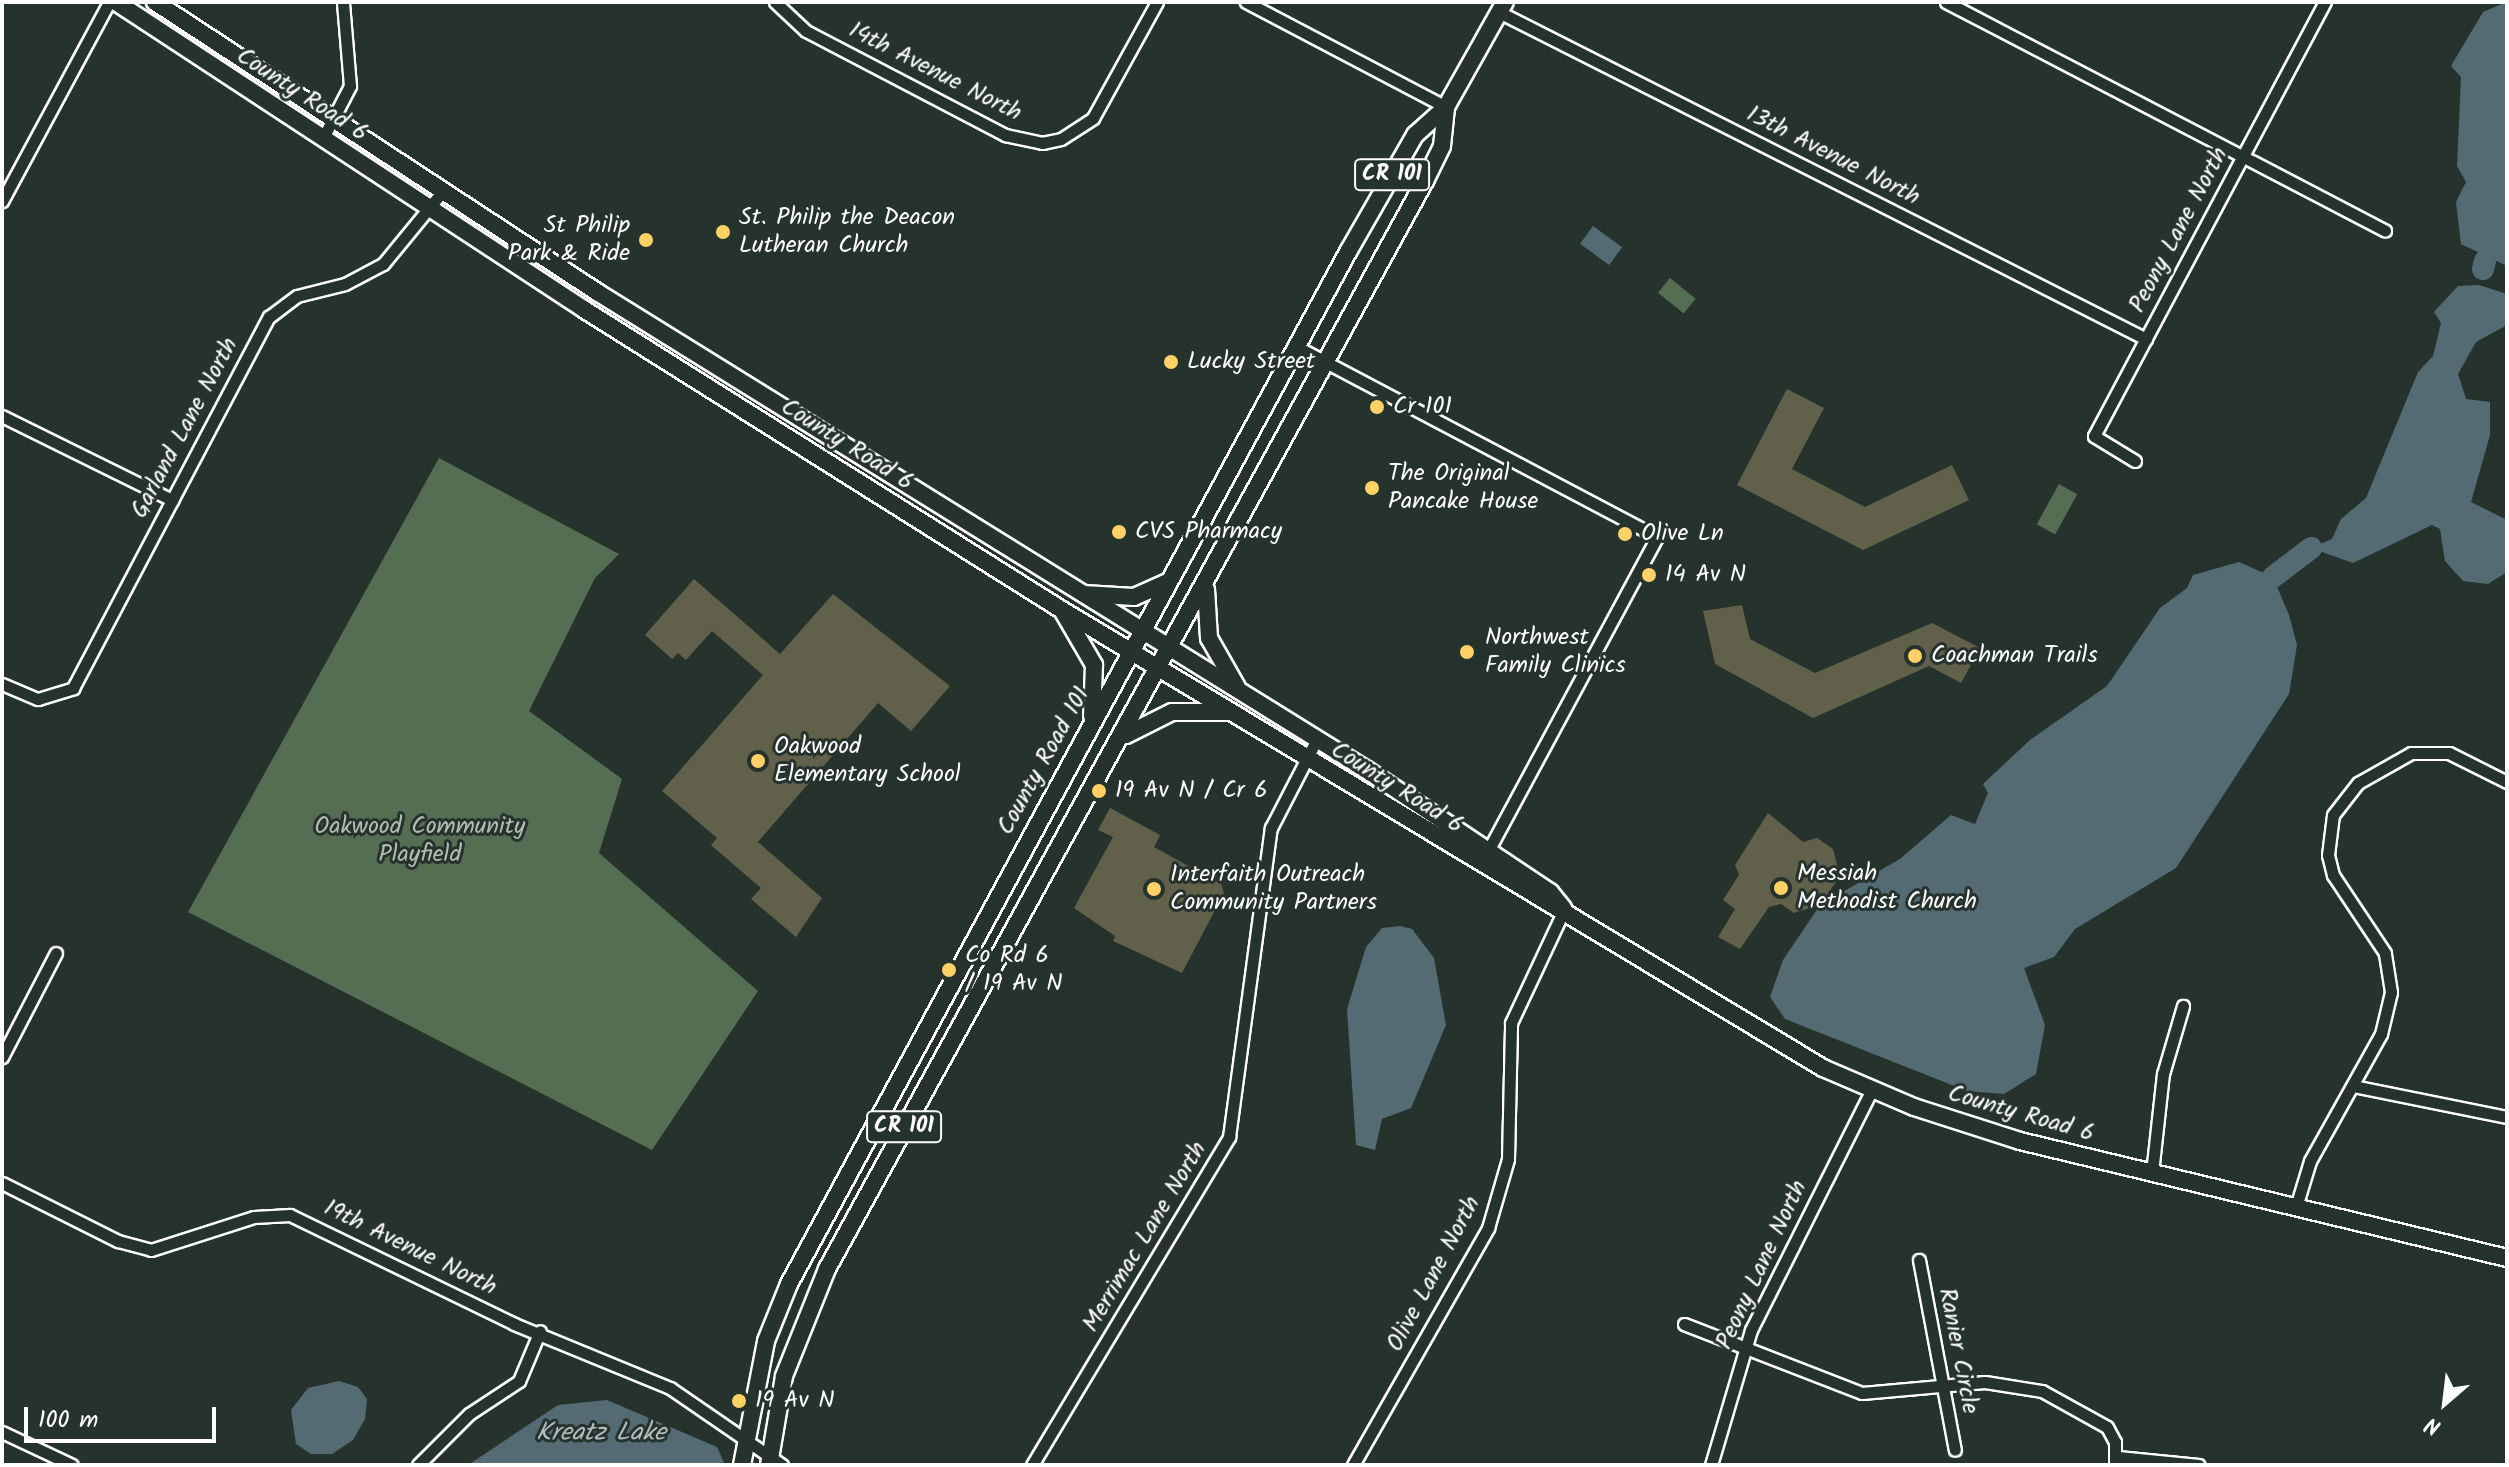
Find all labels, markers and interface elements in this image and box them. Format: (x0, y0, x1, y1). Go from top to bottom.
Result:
street label: 14th Avenue North (844, 16, 1026, 128)
street label: County Road 6 (231, 42, 373, 148)
street label: 13th Avenue North (1742, 100, 1924, 212)
street label: Peony Lane North (2123, 142, 2235, 318)
road number: CR 101 (1354, 157, 1430, 193)
place label: St. Philip the Deacon Lutheran Church (739, 204, 955, 260)
place label: St Philip Park & Ride (508, 212, 630, 268)
marker: St. Philip the Deacon Lutheran Church (714, 223, 732, 241)
marker: St Philip Park & Ride (637, 231, 655, 249)
street label: Garland Lane North (125, 333, 245, 523)
place label: Lucky Street (1187, 348, 1315, 376)
marker: Lucky Street (1162, 353, 1180, 371)
street label: County Road 6 (775, 393, 919, 497)
place label: Cr 101 (1393, 393, 1452, 421)
marker: Cr 101 (1368, 398, 1386, 416)
place label: The Original Pancake House (1388, 460, 1538, 516)
marker: The Original Pancake House (1363, 479, 1381, 497)
place label: CVS Pharmacy (1135, 518, 1282, 546)
place label: Olive Ln (1641, 520, 1724, 548)
marker: CVS Pharmacy (1110, 523, 1128, 541)
marker: Olive Ln (1616, 525, 1634, 543)
place label: 14 Av N (1665, 561, 1746, 589)
marker: 14 Av N (1640, 566, 1658, 584)
place label: Northwest Family Clinics (1485, 624, 1626, 680)
marker: Northwest Family Clinics (1456, 641, 1478, 663)
place label: Coachman Trails (1931, 642, 2098, 670)
marker: Coachman Trails (1906, 647, 1924, 665)
street label: County Road 101 (992, 682, 1096, 840)
place label: Oakwood Elementary School (774, 733, 961, 789)
street label: County Road 6 (1325, 736, 1469, 840)
marker: Oakwood Elementary School (749, 752, 767, 770)
place label: 19 Av N / Cr 6 (1115, 777, 1267, 805)
marker: 19 Av N / Cr 6 (1090, 782, 1108, 800)
park label: Oakwood Community Playfield (315, 813, 525, 869)
place label: Messiah Methodist Church (1797, 860, 1977, 916)
place label: Interfaith Outreach Community Partners (1170, 861, 1377, 917)
marker: Messiah Methodist Church (1772, 879, 1790, 897)
marker: Interfaith Outreach Community Partners (1145, 880, 1163, 898)
place label: Co Rd 6 / 19 Av N (965, 942, 1063, 998)
marker: Co Rd 6 / 19 Av N (940, 961, 958, 979)
street label: County Road 6 (1945, 1079, 2097, 1149)
road number: CR 101 (866, 1109, 942, 1145)
street label: Merrimac Lane North (1077, 1137, 1213, 1337)
street label: Peony Lane North (1710, 1176, 1814, 1354)
street label: Olive Lane North (1381, 1191, 1487, 1357)
street label: 19th Avenue North (319, 1194, 501, 1302)
street label: Ranier Circle (1932, 1286, 1984, 1416)
north arrow (2405, 1363, 2485, 1443)
place label: 19 Av N (755, 1387, 834, 1415)
scale bar (28, 1391, 220, 1441)
marker: 19 Av N (730, 1392, 748, 1410)
text: 100 m (38, 1401, 98, 1440)
text: N (2419, 1406, 2448, 1443)
water label: Kreatz Lake (536, 1418, 666, 1450)

